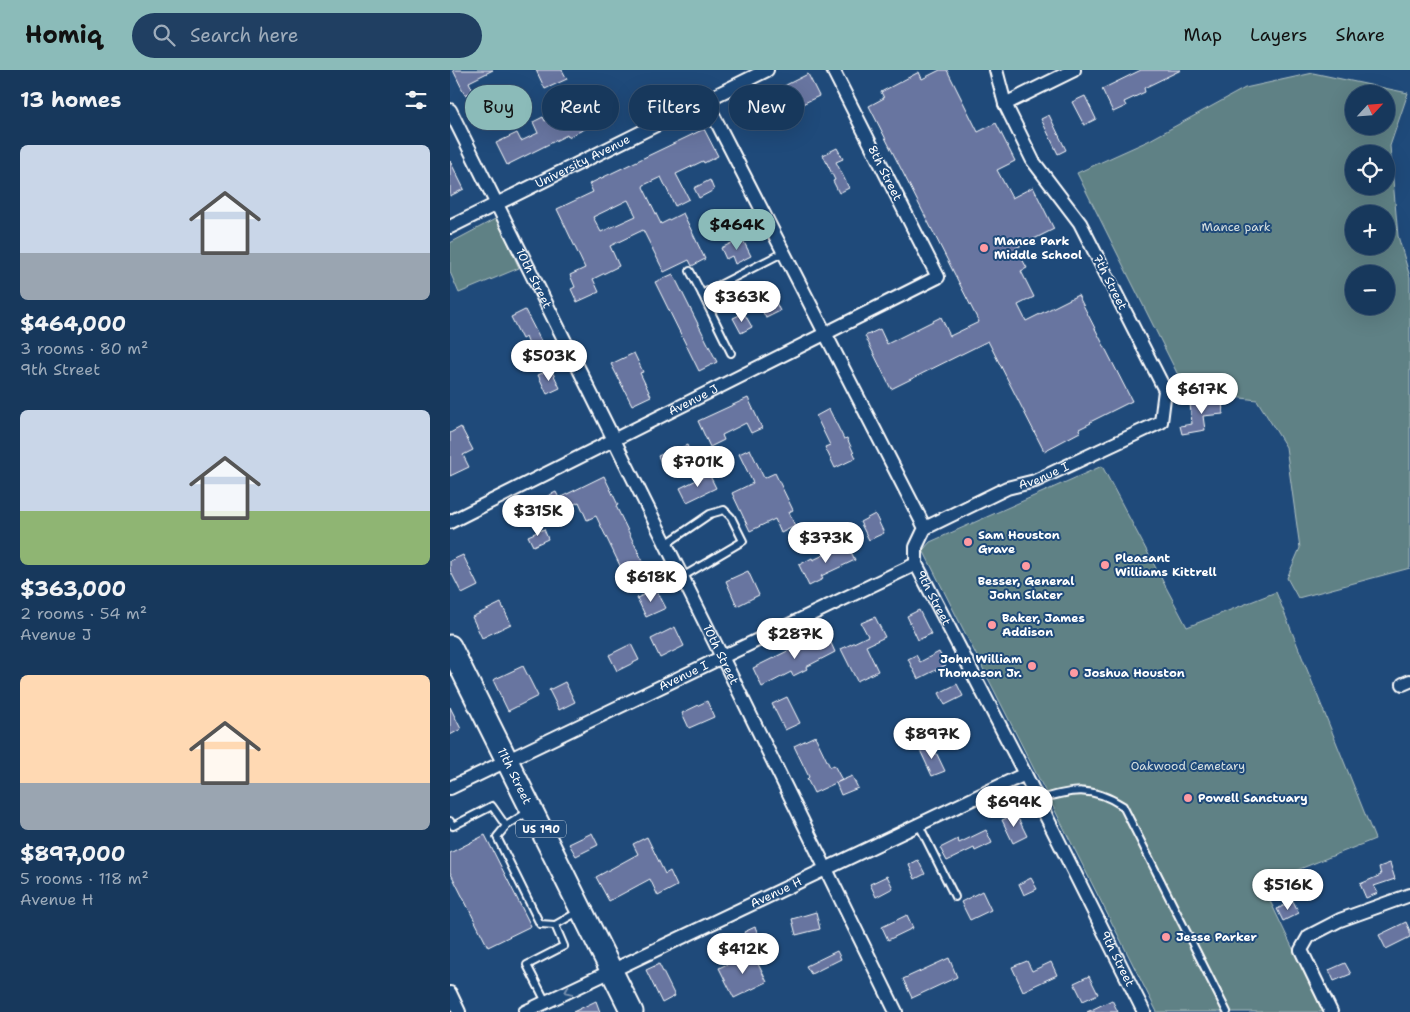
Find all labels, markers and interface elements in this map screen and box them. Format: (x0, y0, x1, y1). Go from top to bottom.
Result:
search box (132, 13, 482, 58)
text: Homiq (25, 19, 102, 51)
icon: search (150, 21, 178, 49)
text: Search here (190, 23, 299, 48)
text: Map (1184, 23, 1222, 47)
text: Layers (1250, 23, 1307, 47)
text: Share (1335, 23, 1385, 47)
chip: Buy (465, 85, 532, 130)
chip: Rent (542, 85, 619, 130)
chip: Filters (629, 85, 719, 130)
chip: New (729, 85, 804, 130)
north arrow (1345, 85, 1395, 135)
map controls (1345, 85, 1395, 315)
text: 13 homes (20, 86, 121, 114)
icon: filters (402, 86, 430, 114)
street label: University Avenue (533, 131, 633, 192)
street label: 8th Street (864, 143, 906, 203)
button: locate (1345, 145, 1395, 195)
icon: home (180, 178, 270, 268)
button: + (1345, 205, 1395, 255)
pin: $464K (702, 208, 772, 251)
text: $464K (709, 214, 765, 235)
park label: Mance park (1201, 219, 1271, 235)
place label: Mance Park Middle School (994, 233, 1082, 263)
marker: Mance Park Middle School (978, 242, 990, 254)
street label: 10th Street (512, 246, 555, 311)
street label: 7th Street (1089, 252, 1131, 312)
button: − (1345, 265, 1395, 315)
pin: $363K (707, 280, 777, 323)
text: $363K (715, 286, 769, 307)
text: $464,000 (20, 310, 126, 338)
text: 3 rooms · 80 m² (20, 338, 148, 359)
pin: $503K (514, 340, 584, 382)
text: $503K (522, 345, 576, 366)
text: 9th Street (20, 359, 100, 380)
pin: $617K (1167, 372, 1237, 415)
text: $617K (1177, 378, 1227, 399)
street label: Avenue J (666, 381, 721, 419)
icon: home (180, 443, 270, 533)
pin: $701K (663, 446, 733, 488)
text: $701K (673, 451, 723, 472)
street label: Avenue I (1017, 458, 1072, 493)
pin: $315K (503, 494, 573, 537)
text: $315K (513, 500, 563, 521)
pin: $373K (791, 522, 861, 564)
text: $373K (799, 527, 853, 548)
place label: Sam Houston Grave (978, 527, 1060, 557)
marker: Sam Houston Grave (962, 536, 974, 548)
place label: Pleasant Williams Kittrell (1115, 550, 1217, 580)
marker: Pleasant Williams Kittrell (1099, 559, 1111, 571)
pin: $618K (616, 560, 686, 603)
marker: Besser, General John Slater (1020, 560, 1032, 572)
text: $618K (626, 566, 676, 587)
street label: 9th Street (913, 567, 955, 628)
place label: Besser, General John Slater (978, 573, 1074, 603)
text: $363,000 (20, 575, 126, 603)
text: 2 rooms · 54 m² (20, 603, 147, 624)
place label: Baker, James Addison (1002, 610, 1085, 640)
pin: $287K (760, 618, 830, 660)
marker: Baker, James Addison (986, 619, 998, 631)
street label: 10th Street (699, 622, 742, 687)
text: $287K (768, 623, 822, 644)
text: Avenue J (20, 624, 91, 645)
place label: John William Thomason Jr. (938, 651, 1022, 681)
street label: Avenue I (656, 657, 711, 695)
marker: John William Thomason Jr. (1026, 660, 1038, 672)
place label: Joshua Houston (1084, 665, 1185, 681)
marker: Joshua Houston (1068, 667, 1080, 679)
icon: home (180, 708, 270, 798)
pin: $897K (897, 718, 967, 760)
text: $897K (904, 723, 960, 744)
street label: 11th Street (494, 745, 535, 807)
park label: Oakwood Cemetary (1131, 758, 1245, 774)
pin: $694K (979, 786, 1049, 828)
place label: Powell Sanctuary (1198, 790, 1308, 806)
text: $694K (987, 791, 1041, 812)
marker: Powell Sanctuary (1182, 792, 1194, 804)
road number: US 190 (516, 821, 566, 838)
text: $897,000 (20, 840, 125, 868)
text: 5 rooms · 118 m² (20, 868, 149, 889)
pin: $516K (1253, 868, 1323, 911)
street label: Avenue H (748, 873, 805, 912)
text: $516K (1263, 874, 1313, 895)
text: Avenue H (20, 889, 94, 910)
street label: 9th Street (1097, 928, 1138, 989)
place label: Jesse Parker (1176, 929, 1258, 945)
marker: Jesse Parker (1160, 931, 1172, 943)
pin: $412K (708, 932, 778, 975)
text: $412K (718, 938, 768, 959)
one-way arrow (564, 985, 573, 996)

